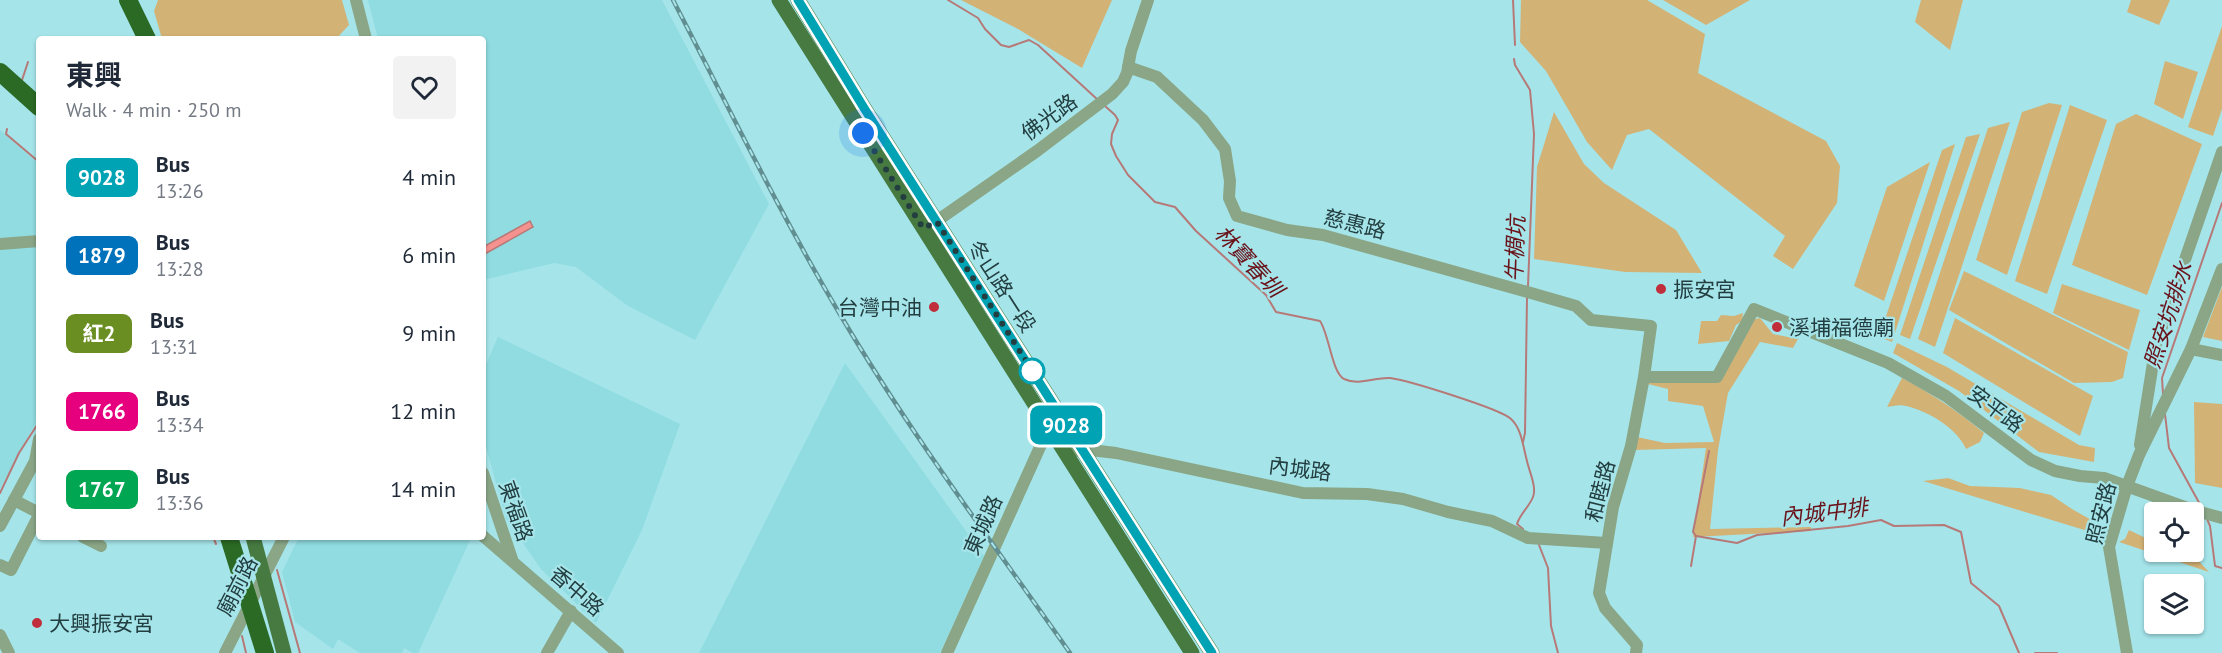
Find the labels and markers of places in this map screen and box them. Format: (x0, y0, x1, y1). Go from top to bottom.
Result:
place label: 振安宮 (1673, 276, 1736, 303)
marker: 振安宮 (1654, 282, 1668, 296)
place label: 台灣中油 (838, 294, 922, 321)
marker: 台灣中油 (927, 300, 941, 314)
place label: 溪埔福德廟 (1789, 314, 1894, 341)
marker: 溪埔福德廟 (1770, 320, 1784, 334)
unlabelled marker (1019, 358, 1045, 384)
place label: 大興振安宮 (49, 610, 154, 637)
marker: 大興振安宮 (30, 616, 44, 630)

